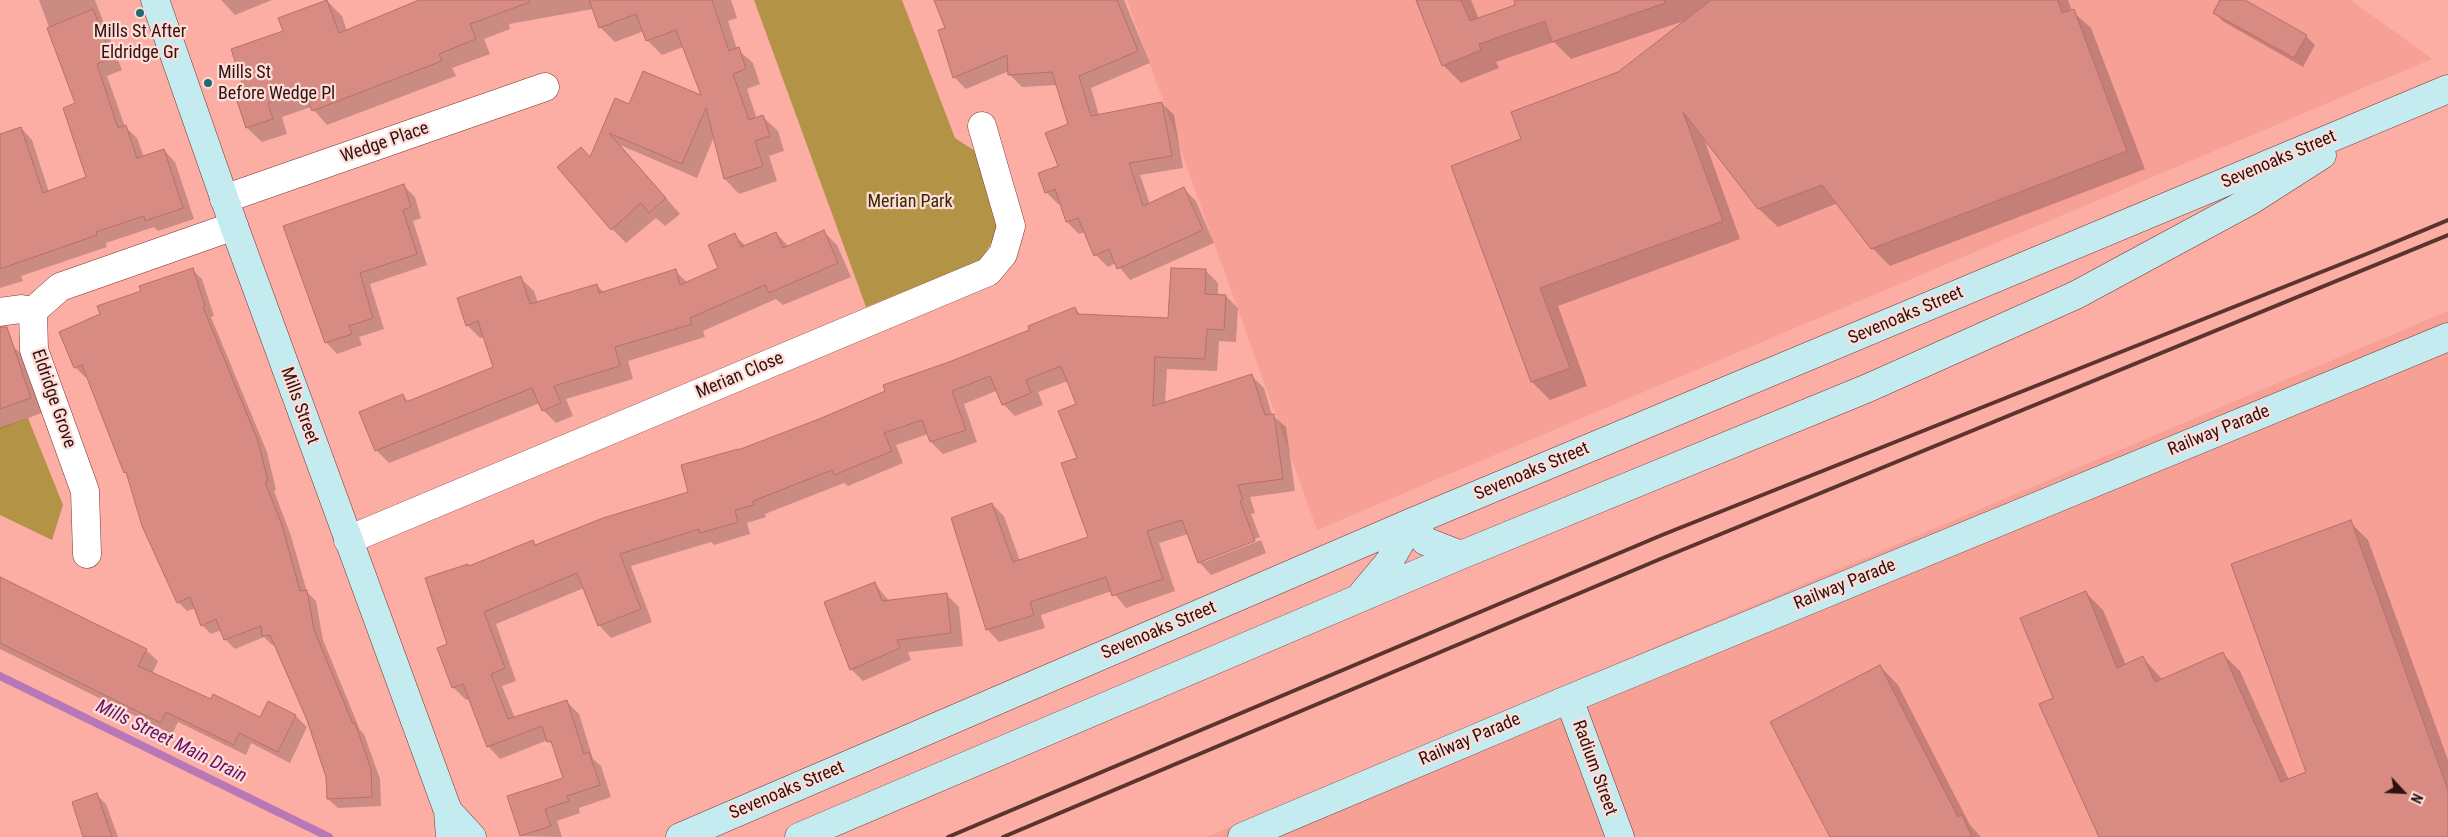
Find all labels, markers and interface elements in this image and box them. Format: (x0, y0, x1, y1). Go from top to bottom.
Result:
marker: Mills St After Eldridge Gr (134, 7, 146, 19)
place label: Mills St After Eldridge Gr (94, 21, 186, 64)
place label: Mills St Before Wedge Pl (218, 62, 335, 104)
marker: Mills St Before Wedge Pl (202, 77, 214, 89)
street label: Wedge Place (338, 118, 432, 168)
street label: Sevenoaks Street (2218, 126, 2340, 194)
park label: Merian Park (867, 191, 953, 213)
street label: Sevenoaks Street (1845, 282, 1967, 350)
street label: Eldridge Grove (26, 347, 80, 451)
street label: Merian Close (693, 348, 787, 404)
street label: Mills Street (275, 364, 323, 448)
street label: Railway Parade (2165, 401, 2273, 461)
street label: Sevenoaks Street (1471, 438, 1593, 506)
street label: Railway Parade (1791, 555, 1899, 615)
street label: Sevenoaks Street (1098, 597, 1220, 665)
water label: Mills Street Main Drain (92, 696, 250, 788)
street label: Railway Parade (1416, 709, 1524, 771)
street label: Radium Street (1567, 717, 1621, 819)
street label: Sevenoaks Street (726, 757, 848, 825)
north arrow (2378, 767, 2428, 817)
text: N (2408, 791, 2426, 806)

